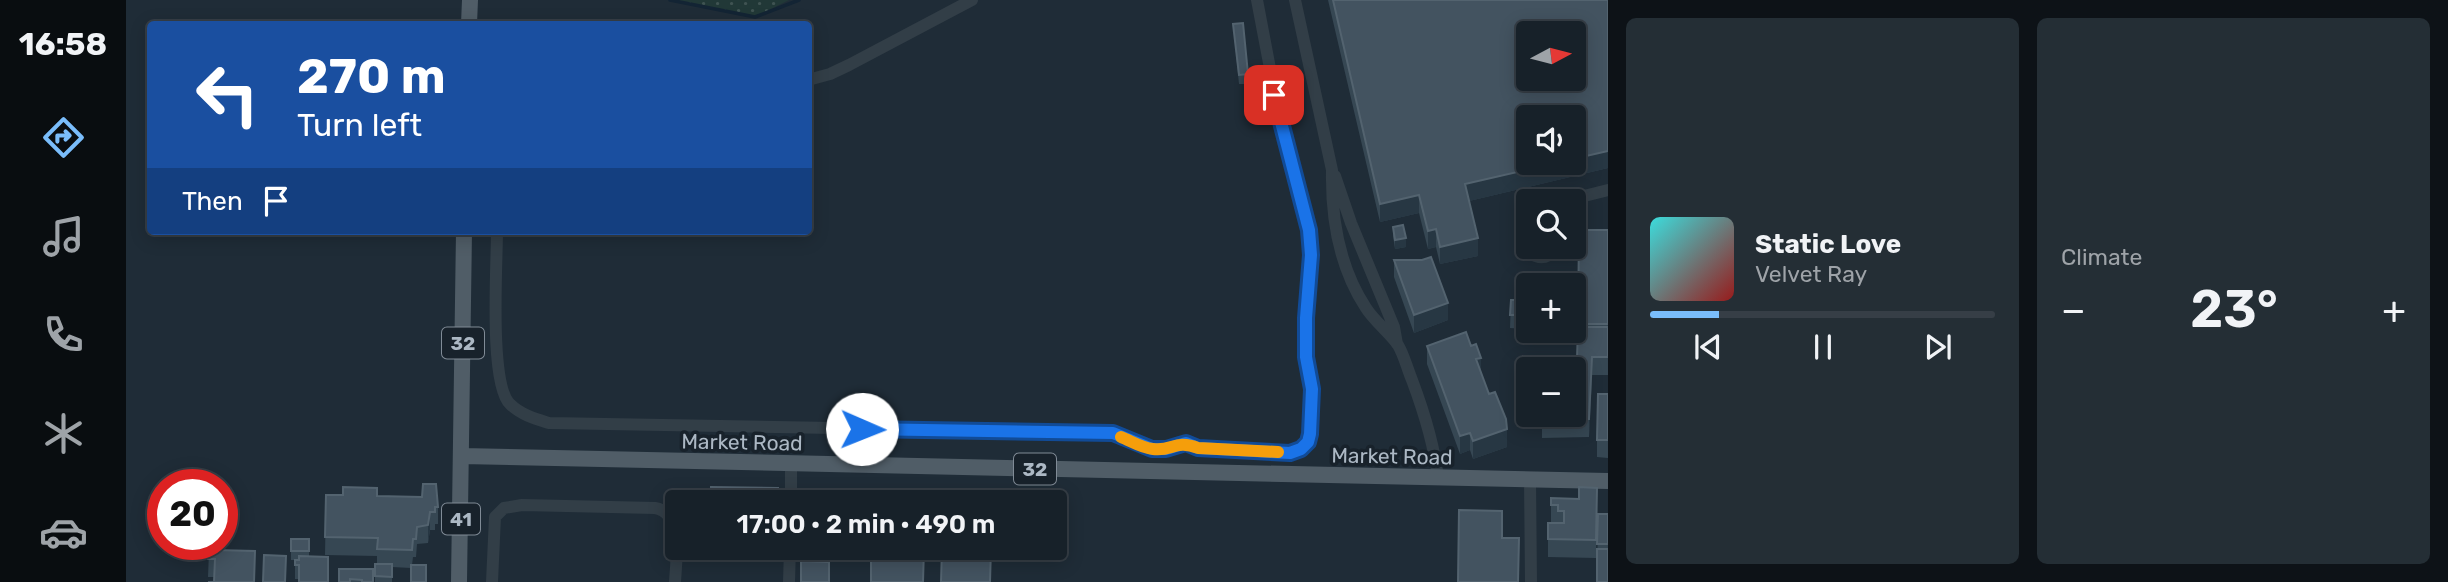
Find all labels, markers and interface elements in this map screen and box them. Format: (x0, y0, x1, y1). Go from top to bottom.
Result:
north arrow (1516, 21, 1586, 91)
map controls (1516, 21, 1586, 427)
text: 16:58 (19, 25, 107, 63)
text: 270 m (297, 47, 446, 105)
icon: left (182, 49, 273, 140)
pin (1244, 65, 1304, 125)
icon: arrive (1255, 76, 1293, 114)
button: sound (1516, 105, 1586, 175)
text: Turn left (297, 106, 422, 144)
icon: directions (39, 113, 88, 162)
icon: arrive (257, 182, 295, 220)
text: Then (182, 186, 243, 217)
button: search (1516, 189, 1586, 259)
icon: music (39, 212, 88, 261)
text: Static Love (1755, 229, 1901, 260)
text: Climate (2061, 243, 2142, 271)
text: Velvet Ray (1755, 260, 1867, 288)
button: + (1516, 273, 1586, 343)
text: 23° (2190, 278, 2278, 340)
text: − (2061, 287, 2086, 333)
text: + (2382, 287, 2406, 333)
icon: phone (39, 310, 88, 359)
road number: 32 (442, 328, 484, 358)
icon: previous (1689, 328, 1727, 366)
icon: pause (1804, 328, 1842, 366)
icon: next (1919, 328, 1957, 366)
button: − (1516, 357, 1586, 427)
position arrow (825, 392, 899, 466)
icon: climate (39, 409, 88, 458)
street label: Market Road (681, 428, 803, 456)
street label: Market Road (1331, 442, 1453, 470)
road number: 32 (1014, 454, 1056, 484)
speed limit sign: 20 (147, 469, 238, 560)
road number: 41 (442, 504, 480, 534)
icon: car (39, 508, 88, 557)
text: 17:00 · 2 min · 490 m (737, 509, 995, 540)

